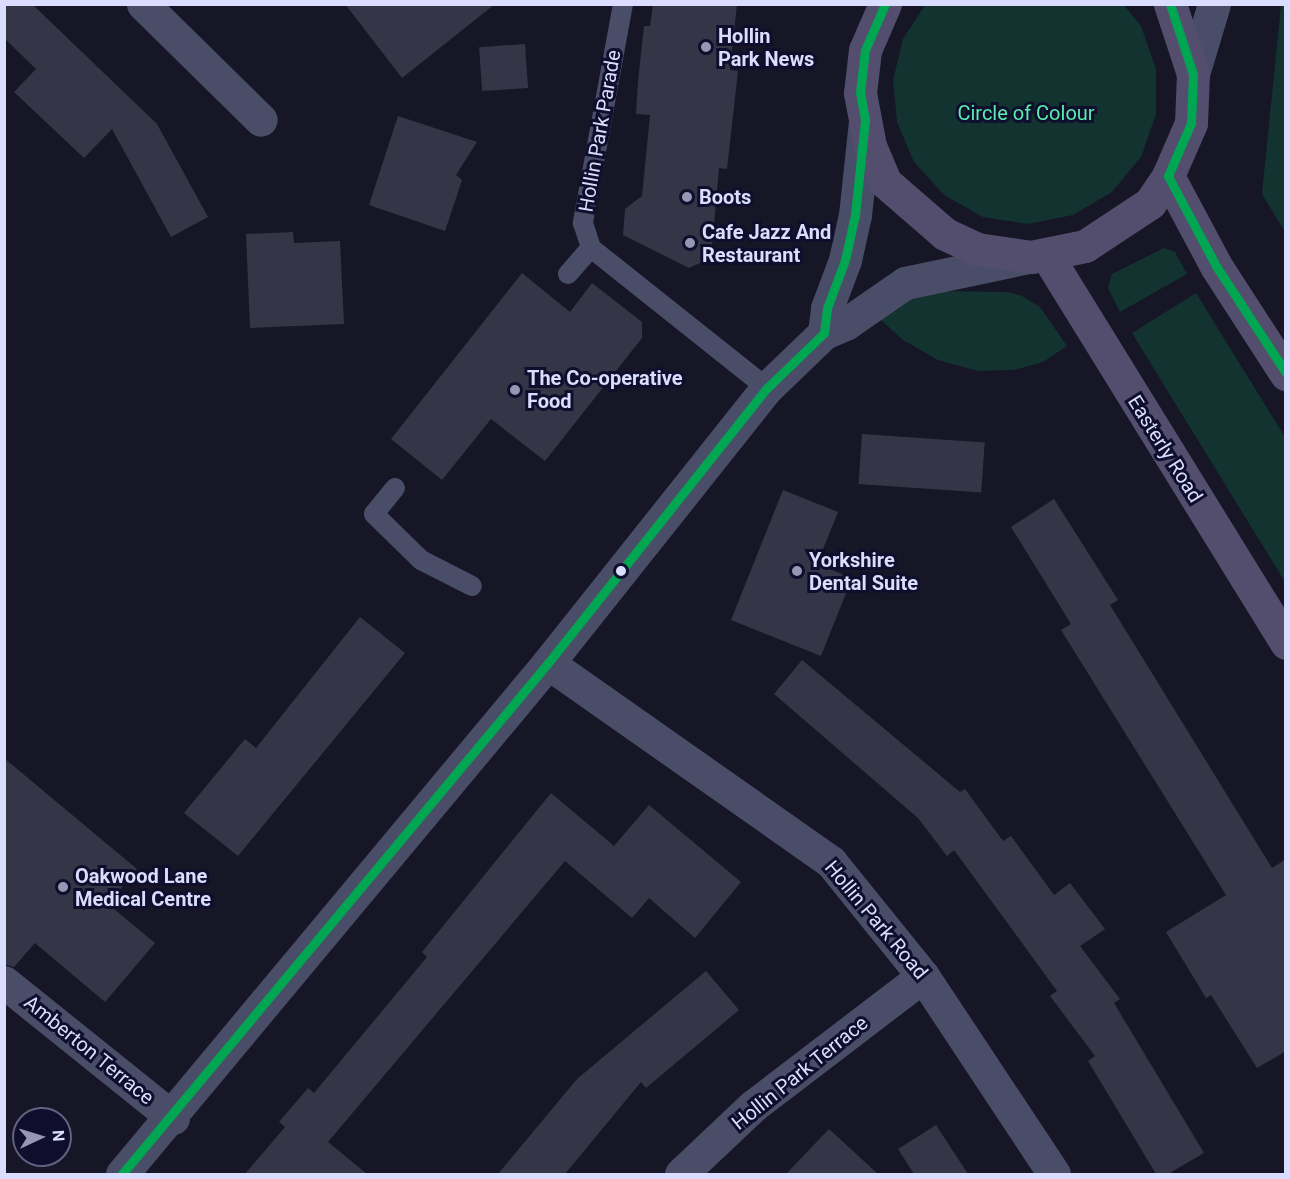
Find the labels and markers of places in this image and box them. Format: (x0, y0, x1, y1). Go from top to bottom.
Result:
place label: Hollin Park News (718, 24, 814, 71)
marker: Hollin Park News (699, 40, 713, 54)
place label: Boots (699, 185, 751, 209)
marker: Boots (680, 190, 694, 204)
place label: Cafe Jazz And Restaurant (702, 220, 831, 267)
marker: Cafe Jazz And Restaurant (683, 236, 697, 250)
place label: The Co-operative Food (527, 366, 683, 413)
marker: The Co-operative Food (508, 383, 522, 397)
place label: Yorkshire Dental Suite (809, 548, 918, 595)
marker: Yorkshire Dental Suite (790, 564, 804, 578)
unlabelled marker (615, 565, 627, 577)
place label: Oakwood Lane Medical Centre (75, 864, 211, 911)
marker: Oakwood Lane Medical Centre (56, 880, 70, 894)

